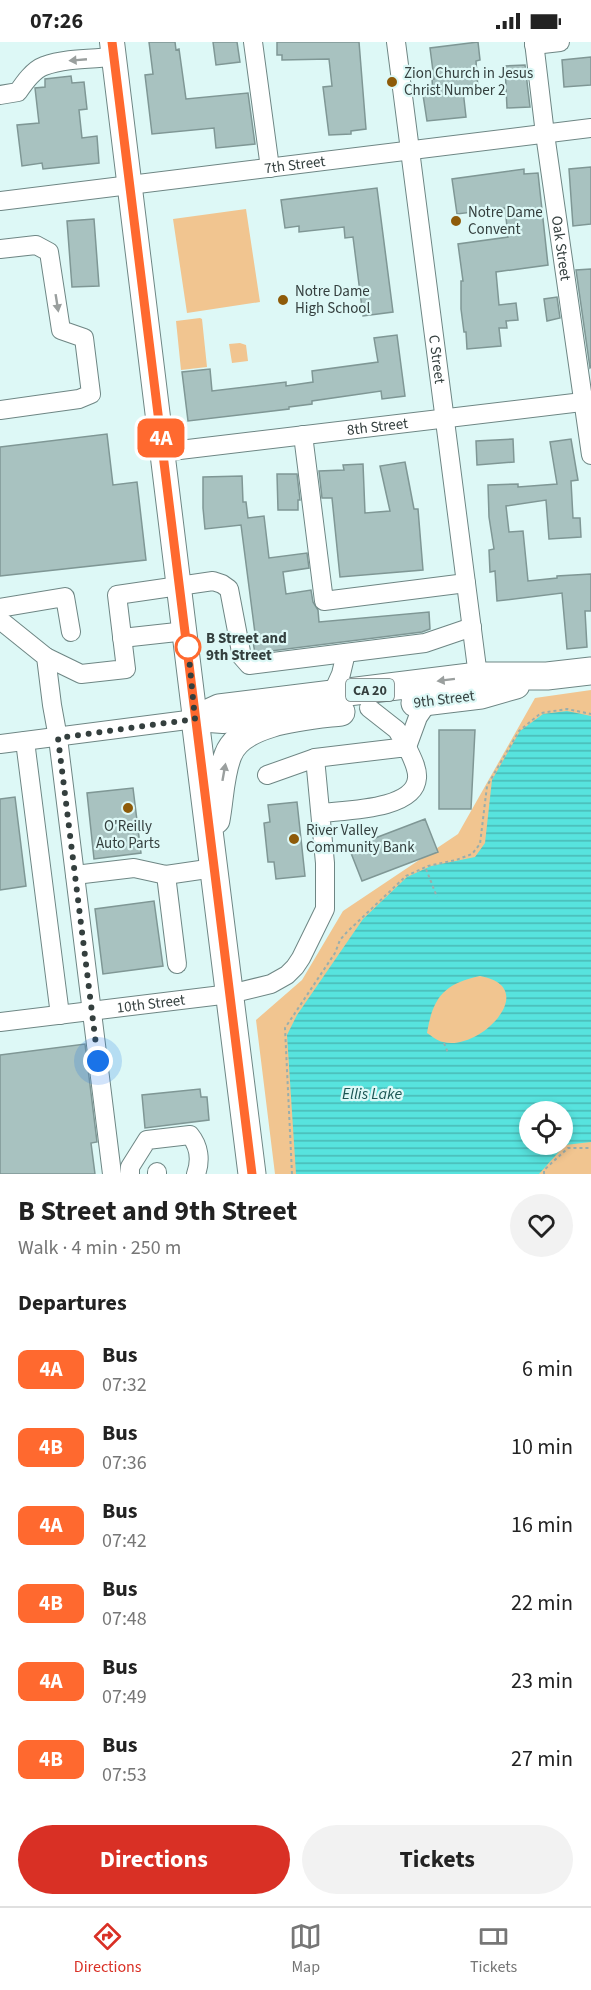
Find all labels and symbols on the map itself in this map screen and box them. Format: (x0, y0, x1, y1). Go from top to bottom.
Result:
one-way arrow (68, 55, 87, 65)
place label: Zion Church in Jesus Christ Number 2 (404, 63, 533, 101)
marker: Zion Church in Jesus Christ Number 2 (385, 75, 399, 89)
street label: 7th Street (263, 151, 327, 179)
place label: Notre Dame Convent (468, 202, 543, 240)
marker: Notre Dame Convent (449, 214, 463, 228)
street label: Oak Street (546, 214, 576, 282)
place label: Notre Dame High School (295, 281, 370, 319)
marker: Notre Dame High School (276, 293, 290, 307)
one-way arrow (52, 294, 61, 313)
street label: C Street (423, 334, 450, 385)
street label: 8th Street (346, 413, 409, 441)
line badge: 4A (134, 418, 188, 458)
place label: B Street and 9th Street (206, 628, 287, 666)
marker: B Street and 9th Street (175, 634, 201, 660)
one-way arrow (437, 675, 456, 685)
road number: CA 20 (346, 679, 394, 701)
street label: 9th Street (412, 685, 476, 714)
one-way arrow (220, 762, 229, 781)
marker: O'Reilly Auto Parts (121, 801, 135, 815)
place label: O'Reilly Auto Parts (96, 816, 160, 854)
place label: River Valley Community Bank (306, 820, 415, 858)
marker: River Valley Community Bank (287, 832, 301, 846)
street label: 10th Street (116, 990, 186, 1019)
your location (83, 1046, 113, 1076)
water label: Ellis Lake (342, 1083, 402, 1105)

